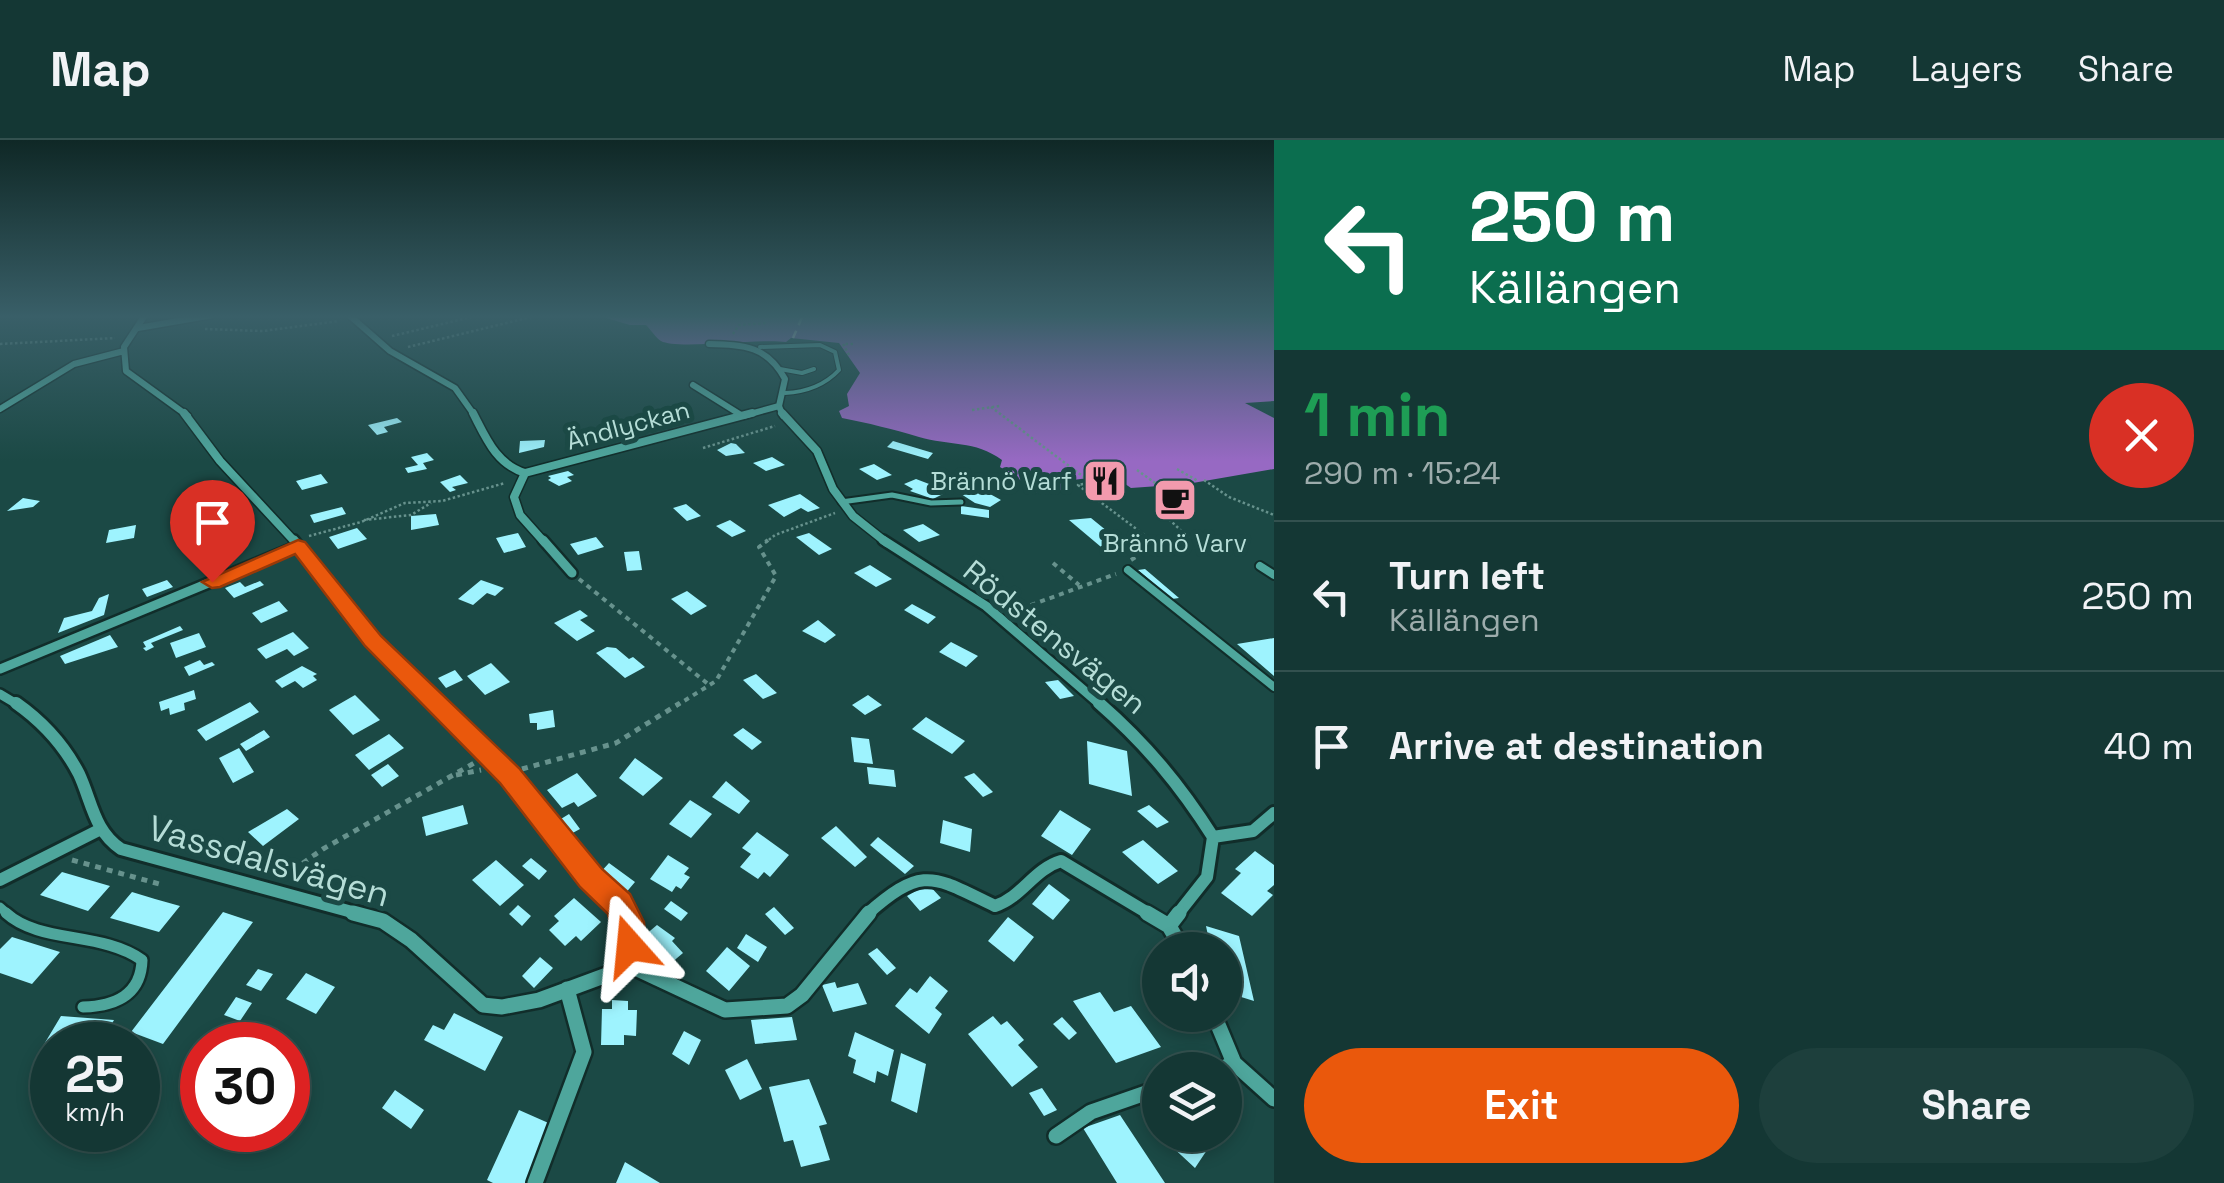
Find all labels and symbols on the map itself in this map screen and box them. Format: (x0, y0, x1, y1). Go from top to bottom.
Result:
street label: Ändlyckan (563, 393, 693, 457)
restaurant icon: Brännö Varf (1082, 458, 1128, 504)
place label: Brännö Varf (930, 465, 1072, 497)
cafe icon: Brännö Varv (1152, 477, 1198, 523)
pin (170, 480, 255, 583)
place label: Brännö Varv (1103, 527, 1247, 559)
street label: Rödstensvägen (955, 551, 1155, 723)
street label: Vassdalsvägen (143, 806, 395, 916)
position arrow (578, 894, 682, 998)
speed limit sign: 30 (180, 1022, 310, 1152)

